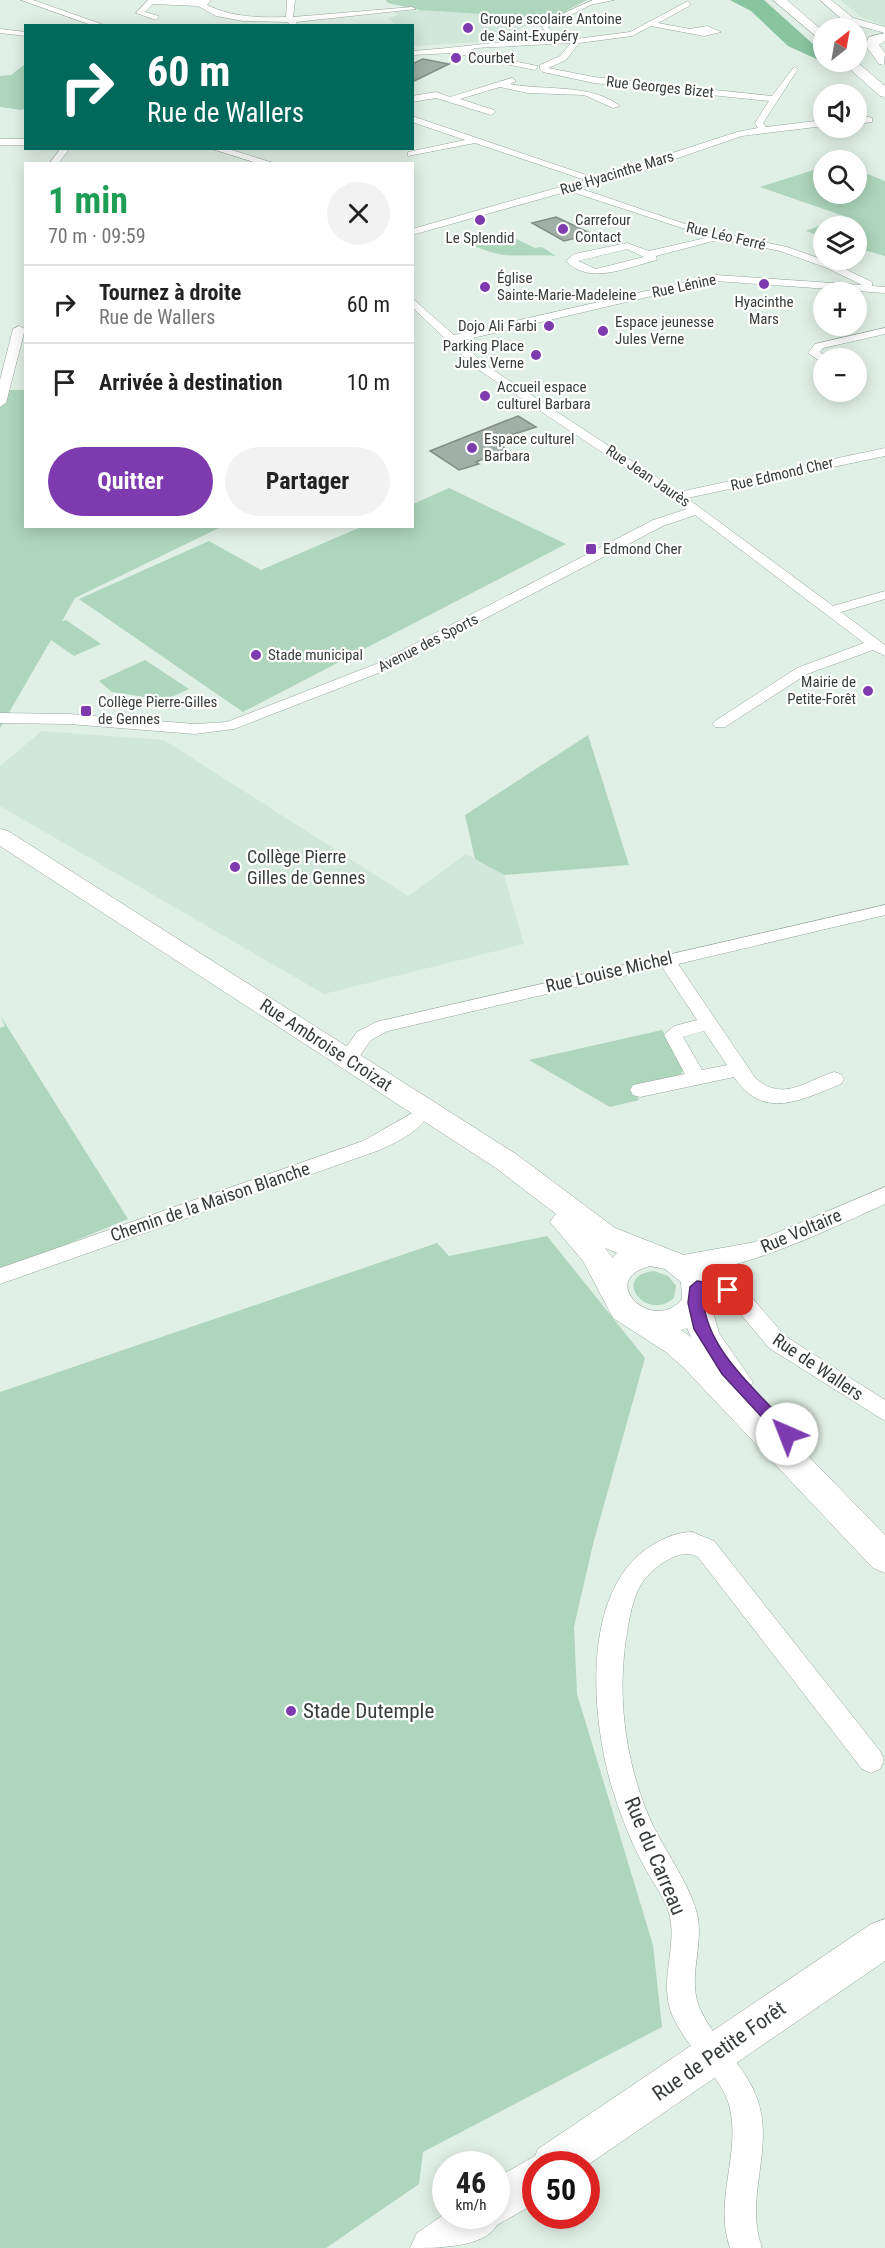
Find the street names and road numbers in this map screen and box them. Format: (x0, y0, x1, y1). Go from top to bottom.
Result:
street label: Rue Georges Bizet (605, 72, 715, 102)
street label: Rue Hyacinthe Mars (558, 147, 676, 199)
street label: Rue Léo Ferré (685, 218, 767, 254)
street label: Rue Lénine (650, 270, 718, 302)
street label: Rue Jean Jaurès (602, 441, 694, 511)
street label: Rue Edmond Cher (729, 453, 835, 495)
street label: Avenue des Sports (375, 610, 481, 676)
street label: Rue Louise Michel (544, 947, 674, 996)
street label: Rue Ambroise Croizat (256, 994, 396, 1095)
street label: Chemin de la Maison Blanche (107, 1158, 312, 1246)
street label: Rue Voltaire (757, 1204, 844, 1257)
street label: Rue de Wallers (769, 1329, 868, 1405)
street label: Rue du Carreau (619, 1793, 691, 1919)
street label: Rue de Petite Forêt (648, 1996, 790, 2106)

